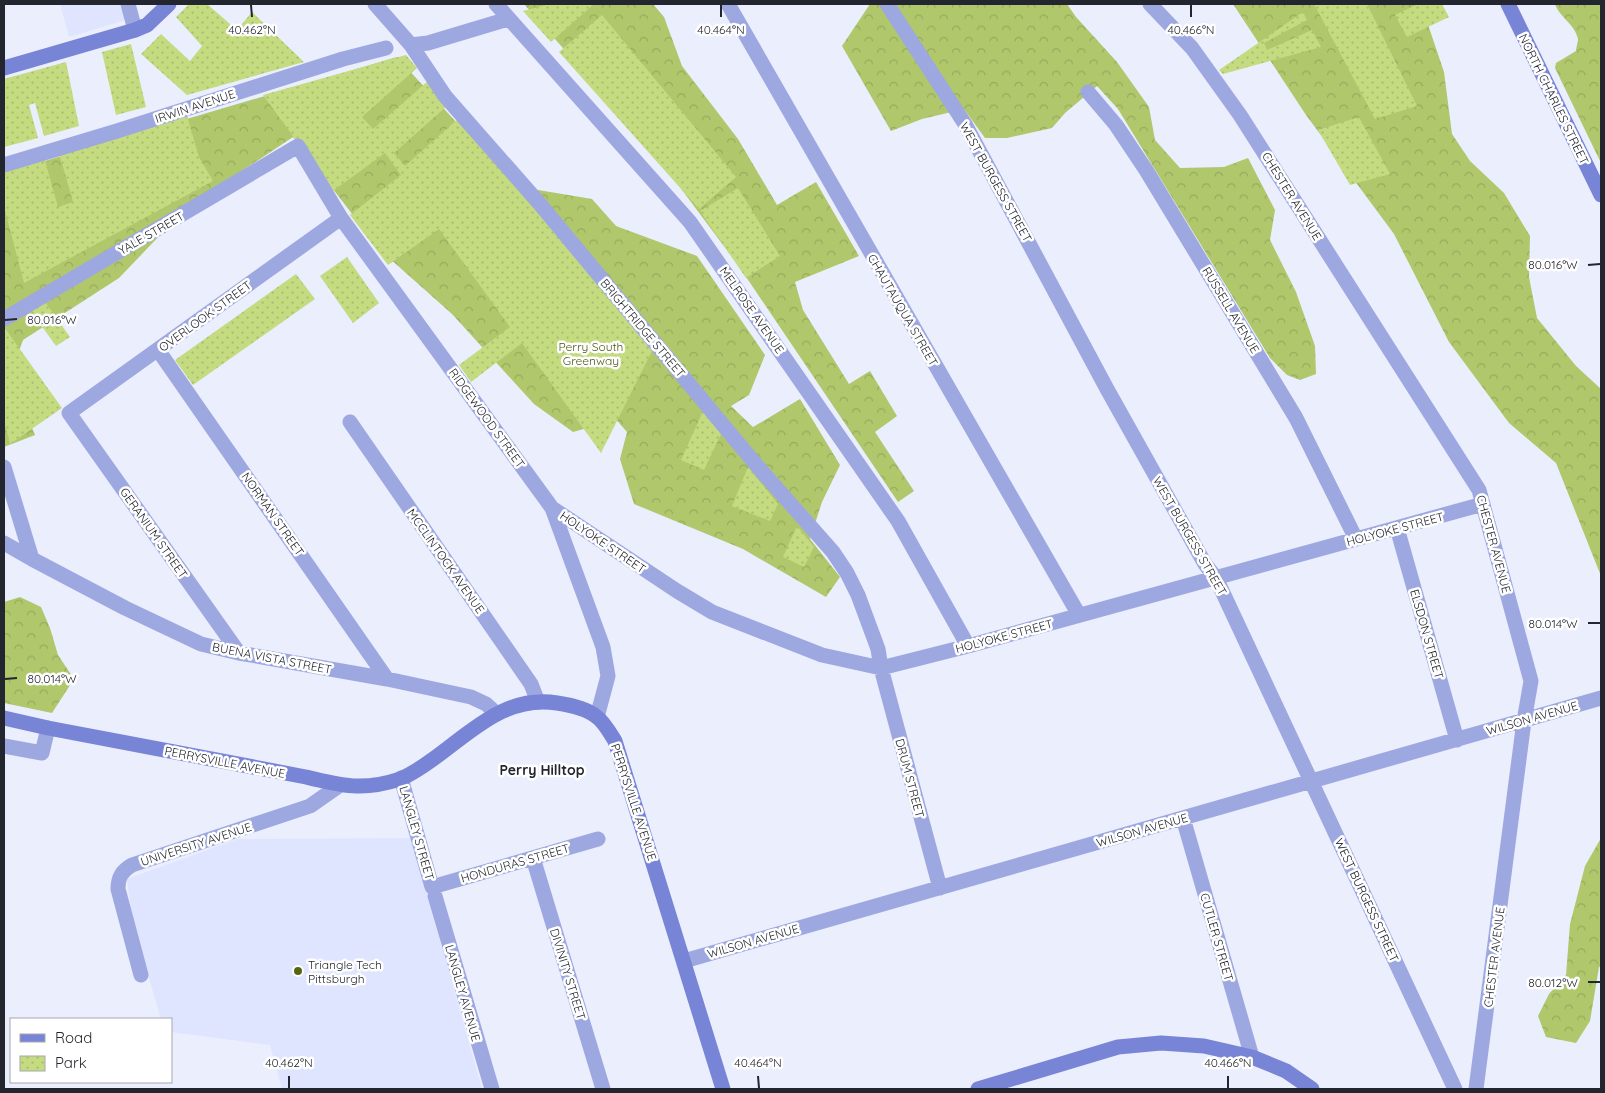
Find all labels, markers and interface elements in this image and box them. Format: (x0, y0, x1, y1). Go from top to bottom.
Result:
text: 40.462°N (228, 22, 276, 37)
text: 40.464°N (697, 22, 745, 37)
text: 40.466°N (1167, 22, 1215, 37)
street label: NORTH CHARLES STREET (1516, 31, 1592, 167)
street label: IRWIN AVENUE (153, 86, 237, 126)
street label: WEST BURGESS STREET (957, 119, 1035, 245)
street label: CHESTER AVENUE (1259, 149, 1325, 243)
street label: YALE STREET (115, 208, 187, 258)
street label: CHAUTAUQUA STREET (865, 251, 941, 369)
text: 80.016°W (1528, 257, 1578, 272)
street label: MELROSE AVENUE (716, 264, 788, 356)
street label: RUSSELL AVENUE (1199, 264, 1263, 356)
street label: BRIGHTRIDGE STREET (597, 276, 689, 380)
street label: OVERLOOK STREET (156, 277, 254, 355)
text: 80.016°W (27, 312, 77, 327)
park label: Perry South Greenway (559, 339, 623, 368)
street label: RIDGEWOOD STREET (446, 365, 528, 471)
street label: NORMAN STREET (239, 469, 307, 559)
street label: WEST BURGESS STREET (1150, 474, 1230, 598)
street label: GERANIUM STREET (117, 485, 191, 581)
street label: CHESTER AVENUE (1474, 493, 1514, 595)
street label: MCCLINTOCK AVENUE (404, 506, 488, 617)
street label: HOLYOKE STREET (557, 508, 649, 576)
street label: HOLYOKE STREET (1345, 509, 1445, 549)
street label: ELSDON STREET (1407, 587, 1447, 681)
street label: HOLYOKE STREET (954, 616, 1054, 656)
text: 80.014°W (1528, 616, 1578, 631)
street label: BUENA VISTA STREET (211, 639, 333, 677)
text: 80.014°W (27, 671, 77, 686)
street label: WILSON AVENUE (1485, 698, 1580, 738)
street label: DRUM STREET (892, 737, 928, 819)
street label: PERRYSVILLE AVENUE (608, 741, 660, 863)
street label: PERRYSVILLE AVENUE (164, 743, 287, 781)
district label: Perry Hilltop (500, 761, 585, 779)
street label: LANGLEY STREET (396, 784, 438, 882)
street label: WILSON AVENUE (1095, 810, 1190, 850)
street label: UNIVERSITY AVENUE (139, 819, 254, 869)
street label: WEST BURGESS STREET (1332, 836, 1402, 964)
street label: HONDURAS STREET (459, 840, 571, 886)
street label: CUTLER STREET (1197, 891, 1237, 983)
street label: CHESTER AVENUE (1480, 906, 1508, 1008)
street label: WILSON AVENUE (706, 921, 801, 961)
street label: DIVINITY STREET (547, 927, 589, 1021)
street label: LANGLEY AVENUE (442, 943, 484, 1043)
place label: Triangle Tech Pittsburgh (308, 957, 382, 986)
marker: Triangle Tech Pittsburgh (292, 965, 304, 977)
text: 80.012°W (1528, 975, 1578, 990)
legend (10, 1018, 172, 1083)
text: Road (55, 1028, 92, 1047)
text: Park (55, 1053, 87, 1072)
text: 40.462°N (265, 1055, 313, 1070)
text: 40.464°N (734, 1055, 782, 1070)
text: 40.466°N (1204, 1055, 1252, 1070)

